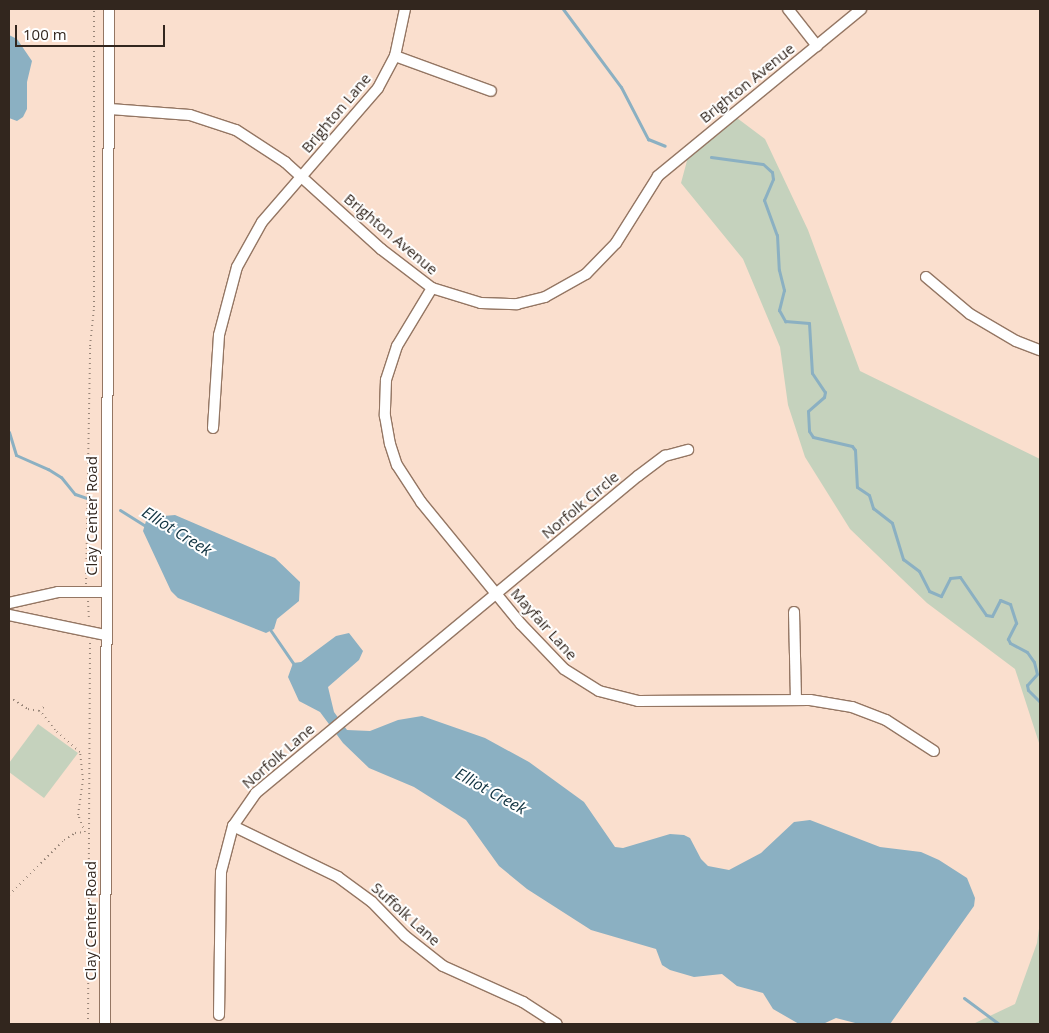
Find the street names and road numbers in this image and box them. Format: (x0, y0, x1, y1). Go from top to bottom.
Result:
street label: Brighton Avenue (696, 39, 798, 127)
street label: Brighton Lane (298, 70, 374, 156)
street label: Brighton Avenue (341, 190, 441, 278)
street label: Clay Center Road (83, 456, 101, 576)
street label: Norfolk Circle (538, 468, 622, 542)
street label: Mayfair Lane (507, 584, 581, 664)
street label: Norfolk Lane (238, 720, 318, 792)
street label: Clay Center Road (82, 861, 100, 981)
street label: Suffolk Lane (368, 879, 444, 949)

